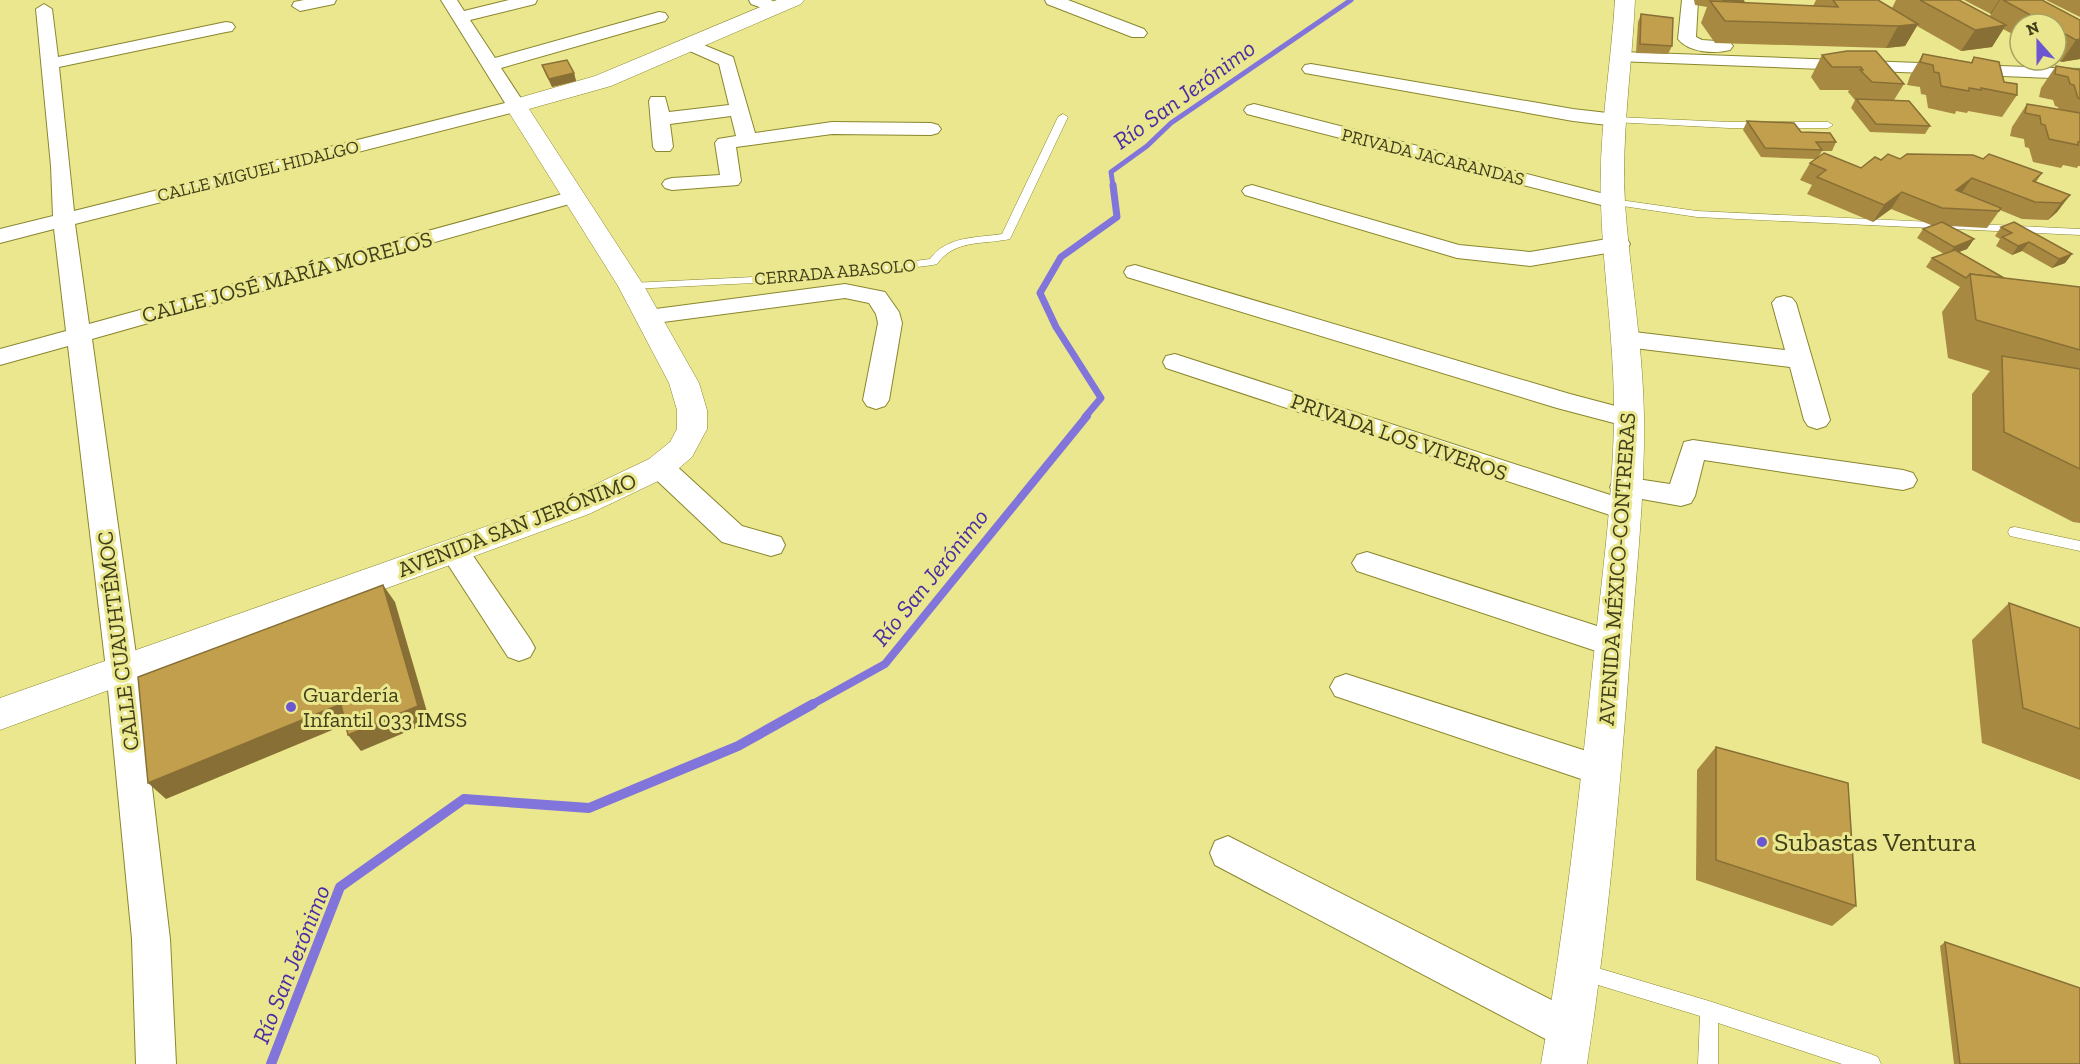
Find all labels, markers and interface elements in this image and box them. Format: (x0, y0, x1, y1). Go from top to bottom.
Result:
north arrow (2008, 12, 2068, 72)
text: N (2024, 17, 2042, 40)
water label: Río San Jerónimo (1107, 33, 1261, 155)
street label: PRIVADA JACARANDAS (1339, 124, 1527, 190)
street label: CALLE MIGUEL HIDALGO (155, 135, 361, 207)
street label: CALLE JOSÉ MARÍA MORELOS (139, 225, 435, 329)
street label: CERRADA ABASOLO (753, 254, 917, 290)
street label: PRIVADA LOS VIVEROS (1287, 387, 1511, 487)
street label: AVENIDA MÉXICO-CONTRERAS (1593, 412, 1641, 726)
street label: AVENIDA SAN JERÓNIMO (394, 467, 640, 583)
water label: Río San Jerónimo (866, 502, 994, 652)
street label: CALLE CUAUHTÉMOC (91, 530, 145, 752)
place label: Guardería Infantil 033 IMSS (303, 681, 467, 733)
marker: Guardería Infantil 033 IMSS (284, 700, 298, 714)
place label: Subastas Ventura (1774, 826, 1976, 858)
marker: Subastas Ventura (1755, 835, 1769, 849)
water label: Río San Jerónimo (246, 880, 336, 1048)

